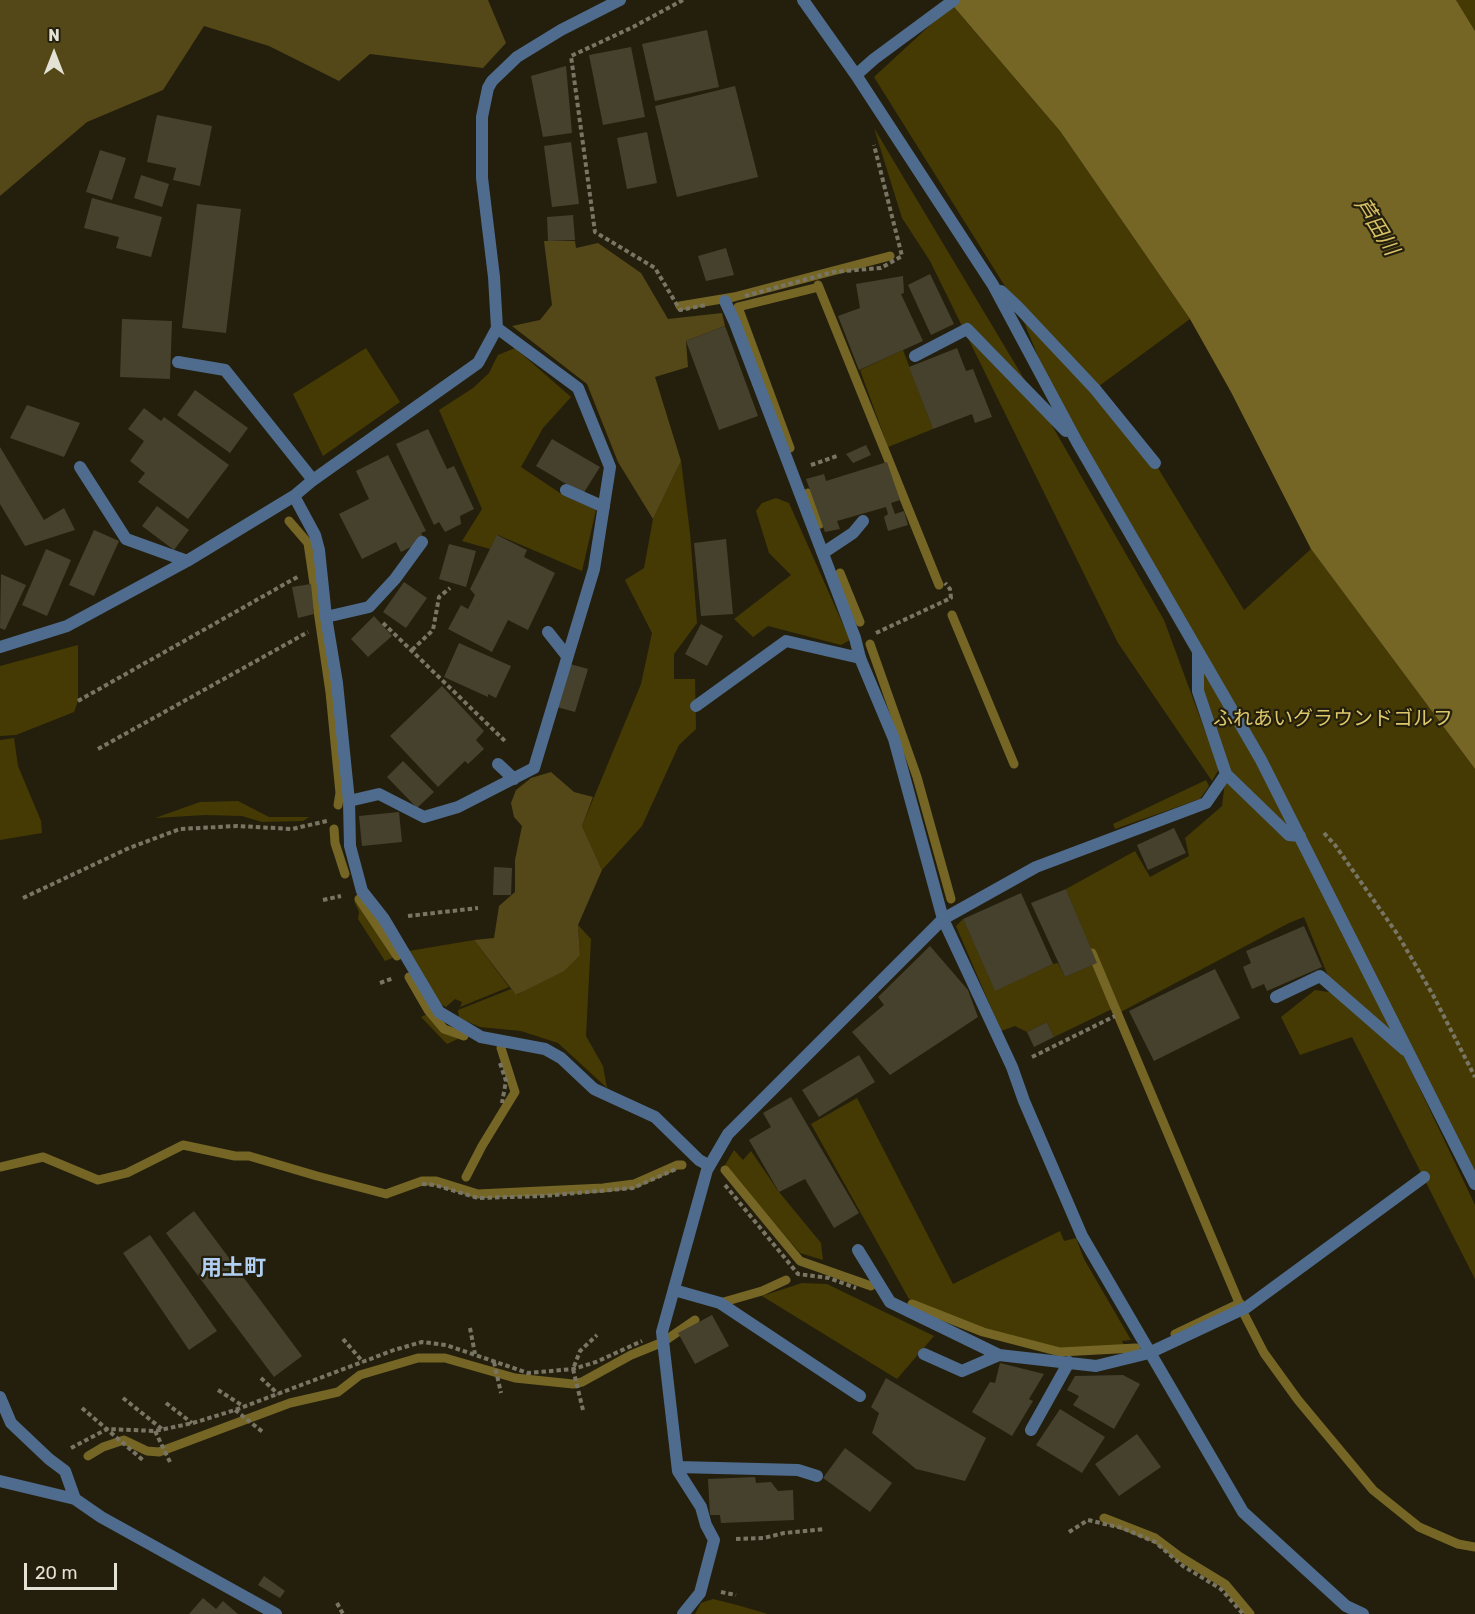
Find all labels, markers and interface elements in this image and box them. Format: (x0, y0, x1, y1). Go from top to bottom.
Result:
north arrow (24, 24, 84, 84)
text: N (48, 26, 60, 45)
water label: 芦田川 (1349, 194, 1403, 260)
park label: ふれあいグラウンドゴルフ (1213, 707, 1453, 731)
district label: 用土町 (200, 1256, 266, 1282)
scale bar (27, 1551, 120, 1589)
text: 20 m (35, 1562, 77, 1584)

